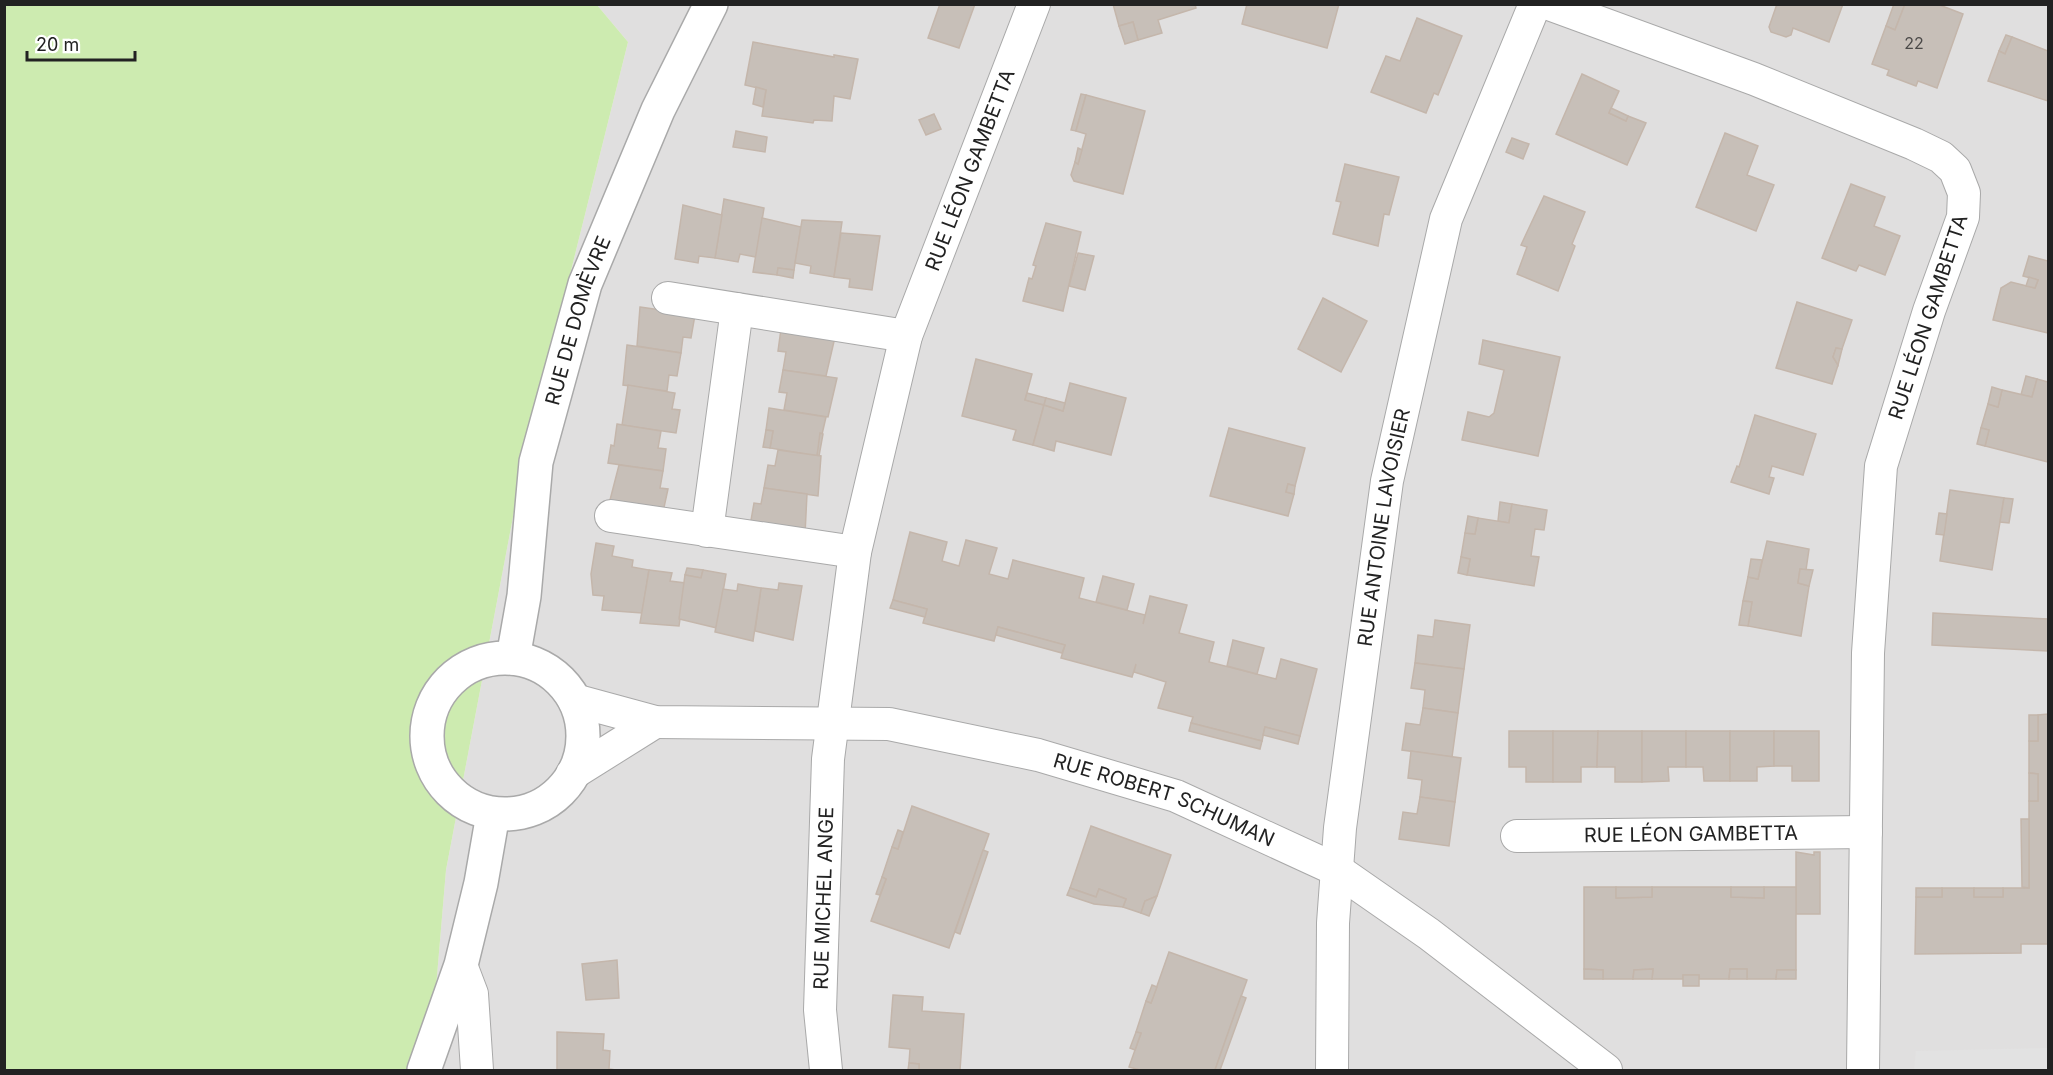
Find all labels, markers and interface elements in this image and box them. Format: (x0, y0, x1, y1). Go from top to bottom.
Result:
scale bar (27, 24, 135, 62)
house number: 22 (1904, 33, 1924, 53)
text: 20 m (36, 34, 79, 55)
street label: RUE LÉON GAMBETTA (920, 66, 1020, 274)
street label: RUE LÉON GAMBETTA (1883, 211, 1973, 423)
street label: RUE DE DOMÈVRE (540, 232, 616, 408)
street label: RUE ANTOINE LAVOISIER (1353, 406, 1415, 648)
street label: RUE ROBERT SCHUMAN (1051, 748, 1278, 852)
street label: RUE MICHEL ANGE (809, 806, 838, 990)
street label: RUE LÉON GAMBETTA (1584, 821, 1798, 847)

